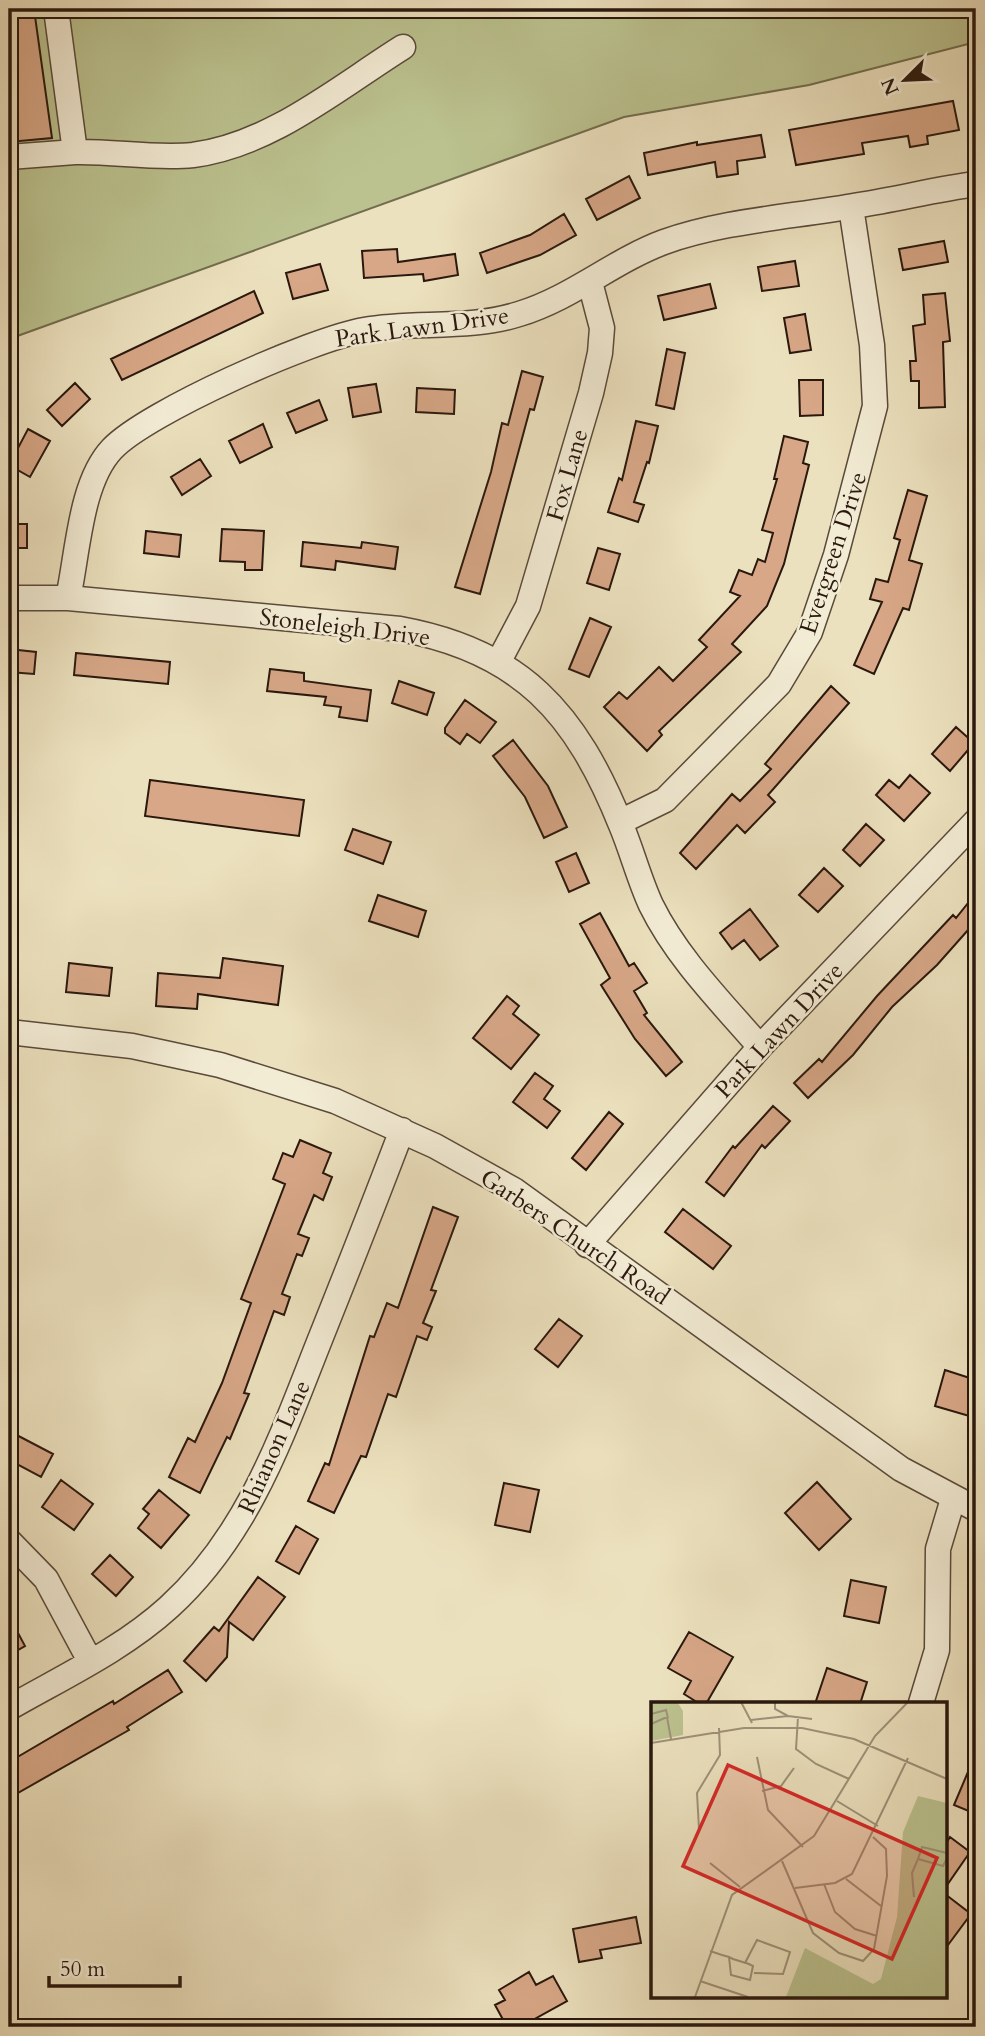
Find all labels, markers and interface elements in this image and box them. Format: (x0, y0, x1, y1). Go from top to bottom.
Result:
north arrow (870, 46, 940, 116)
text: N (875, 73, 906, 99)
street label: Park Lawn Drive (333, 299, 511, 356)
street label: Fox Lane (539, 425, 596, 525)
street label: Evergreen Drive (792, 468, 875, 638)
street label: Stoneleigh Drive (258, 601, 432, 654)
street label: Park Lawn Drive (708, 955, 851, 1106)
street label: Garbers Church Road (474, 1162, 676, 1313)
street label: Rhianon Lane (230, 1375, 319, 1519)
inset map (651, 1702, 946, 1997)
scale bar (49, 1945, 180, 1989)
text: 50 m (60, 1955, 105, 1984)

